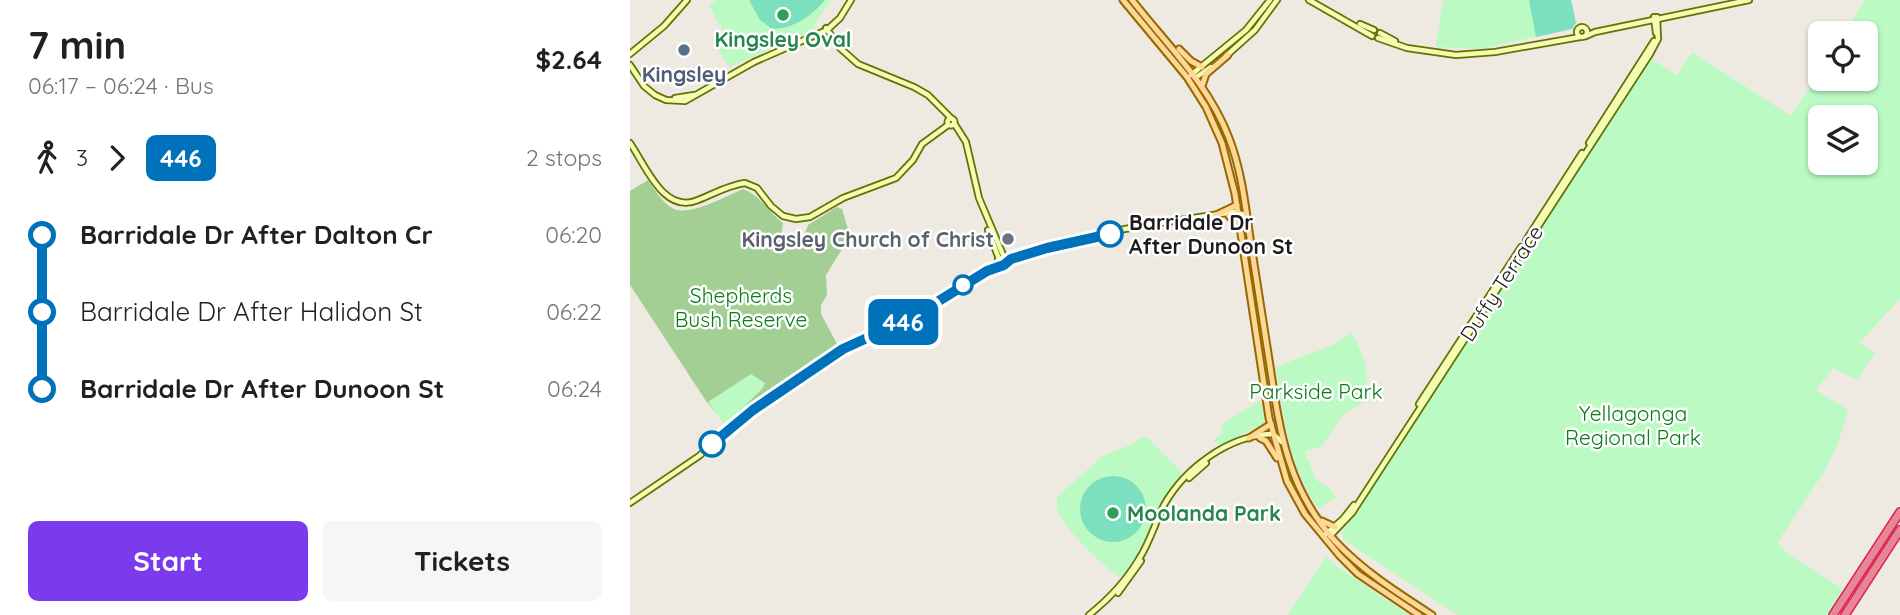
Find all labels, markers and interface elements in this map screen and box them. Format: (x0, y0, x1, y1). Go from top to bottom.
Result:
marker: Kingsley Oval (775, 7, 791, 23)
text: 7 min (28, 21, 126, 69)
map controls (1808, 21, 1878, 175)
button: locate (1808, 21, 1878, 91)
place label: Kingsley Oval (714, 26, 852, 52)
marker: Kingsley (676, 42, 692, 58)
text: $2.64 (536, 43, 602, 76)
place label: Kingsley (642, 61, 726, 87)
text: 06:17 – 06:24 · Bus (28, 71, 214, 100)
button: layers (1808, 105, 1878, 175)
icon: walk (28, 139, 66, 177)
icon: forward (98, 139, 136, 177)
text: 3 (76, 143, 88, 172)
text: 446 (160, 143, 202, 173)
text: 2 stops (526, 143, 602, 172)
place label: Barridale Dr After Dunoon St (1129, 209, 1293, 259)
text: Barridale Dr After Dalton Cr (80, 218, 433, 251)
text: 06:20 (545, 220, 602, 249)
street label: Duffy Terrace (1454, 220, 1548, 346)
marker: Barridale Dr After Dunoon St (1097, 221, 1123, 247)
place label: Kingsley Church of Christ (742, 226, 994, 252)
marker: Kingsley Church of Christ (1000, 231, 1016, 247)
unlabelled marker (953, 275, 973, 295)
park label: Shepherds Bush Reserve (675, 282, 807, 332)
text: Barridale Dr After Halidon St (80, 295, 423, 328)
text: 06:22 (546, 297, 602, 326)
line badge: 446 (863, 299, 943, 345)
text: 446 (882, 307, 924, 337)
text: Barridale Dr After Dunoon St (80, 372, 444, 405)
text: 06:24 (547, 374, 602, 403)
park label: Parkside Park (1249, 378, 1383, 404)
park label: Yellagonga Regional Park (1565, 400, 1701, 450)
unlabelled marker (699, 431, 725, 457)
place label: Moolanda Park (1127, 500, 1281, 526)
marker: Moolanda Park (1105, 505, 1121, 521)
button: Start (28, 521, 308, 601)
button: Tickets (322, 521, 602, 601)

